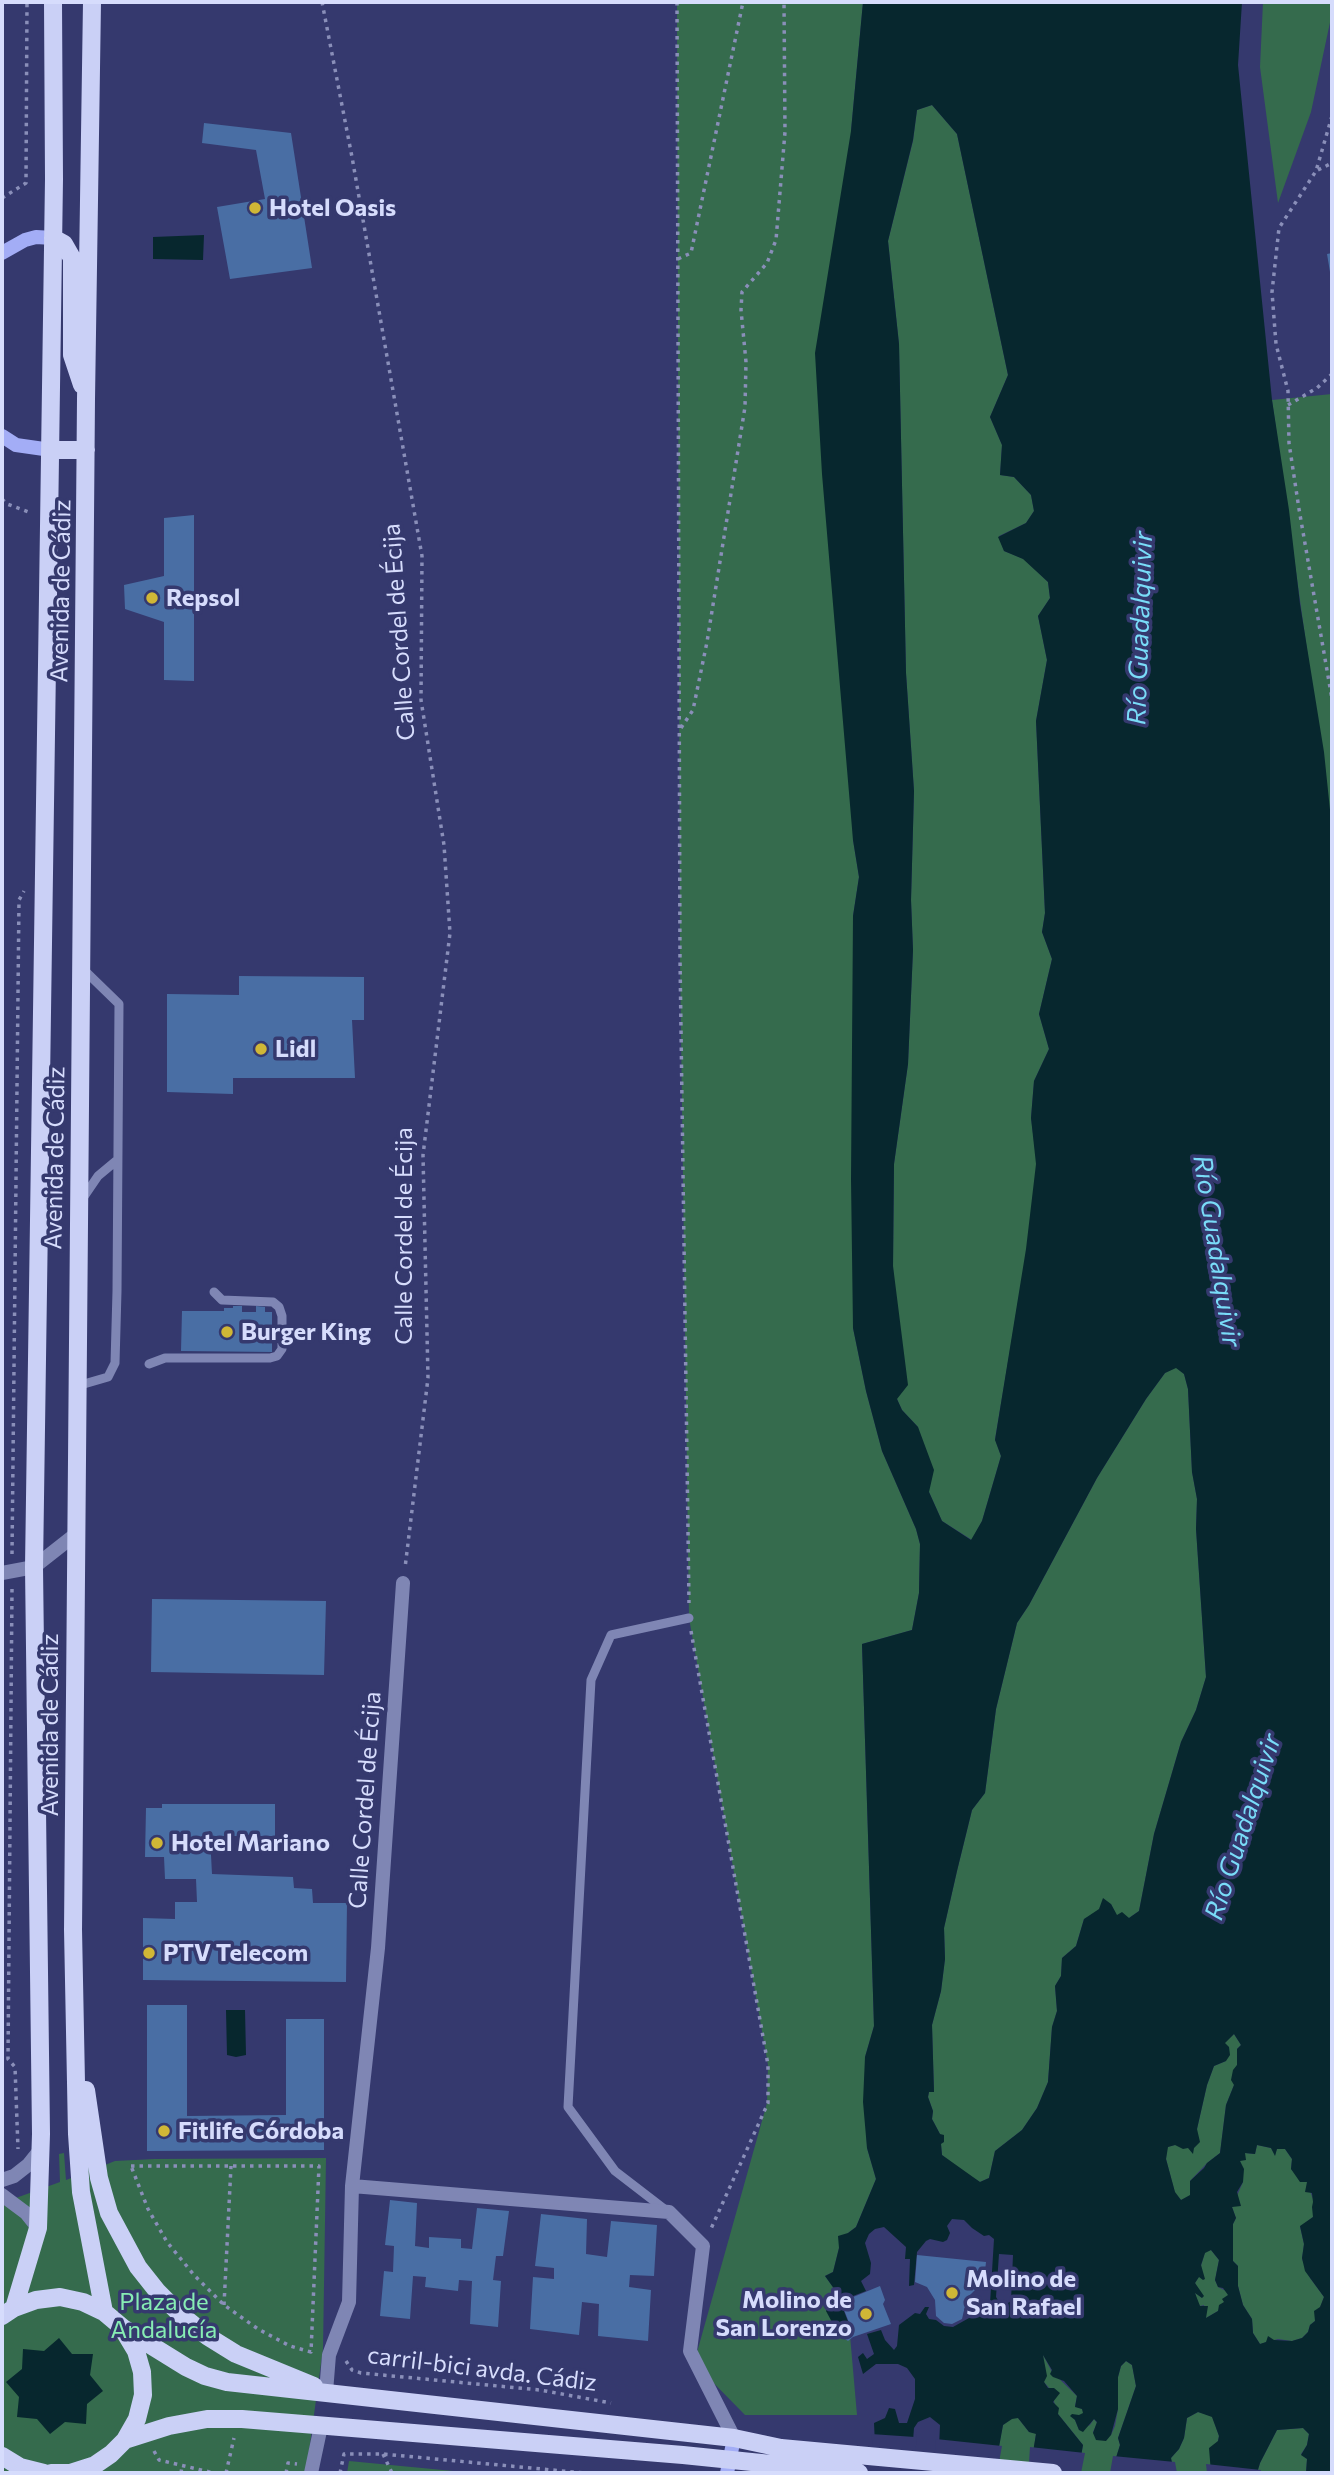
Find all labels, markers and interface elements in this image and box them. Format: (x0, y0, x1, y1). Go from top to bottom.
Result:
place label: Hotel Oasis (269, 194, 396, 222)
marker: Hotel Oasis (247, 200, 263, 216)
street label: Avenida de Cádiz (45, 499, 77, 683)
street label: Calle Cordel de Écija (377, 522, 421, 742)
water label: Río Guadalquivir (1121, 531, 1159, 725)
place label: Repsol (166, 584, 240, 612)
marker: Repsol (144, 590, 160, 606)
place label: Lidl (275, 1035, 316, 1063)
marker: Lidl (253, 1041, 269, 1057)
street label: Avenida de Cádiz (39, 1066, 71, 1250)
street label: Calle Cordel de Écija (390, 1127, 418, 1345)
water label: Río Guadalquivir (1186, 1153, 1248, 1349)
place label: Burger King (241, 1318, 371, 1346)
marker: Burger King (219, 1324, 235, 1340)
street label: Avenida de Cádiz (36, 1633, 64, 1817)
street label: Calle Cordel de Écija (343, 1690, 387, 1910)
water label: Río Guadalquivir (1198, 1730, 1288, 1924)
place label: Hotel Mariano (171, 1829, 330, 1857)
marker: Hotel Mariano (149, 1835, 165, 1851)
place label: PTV Telecom (163, 1939, 308, 1967)
marker: PTV Telecom (141, 1945, 157, 1961)
place label: Fitlife Córdoba (178, 2117, 344, 2145)
marker: Fitlife Córdoba (156, 2123, 172, 2139)
place label: Molino de San Rafael (966, 2265, 1082, 2321)
marker: Molino de San Rafael (944, 2285, 960, 2301)
place label: Molino de San Lorenzo (715, 2286, 852, 2342)
park label: Plaza de Andalucía (111, 2288, 217, 2344)
marker: Molino de San Lorenzo (858, 2306, 874, 2322)
street label: carril-bici avda. Cádiz (366, 2341, 598, 2397)

